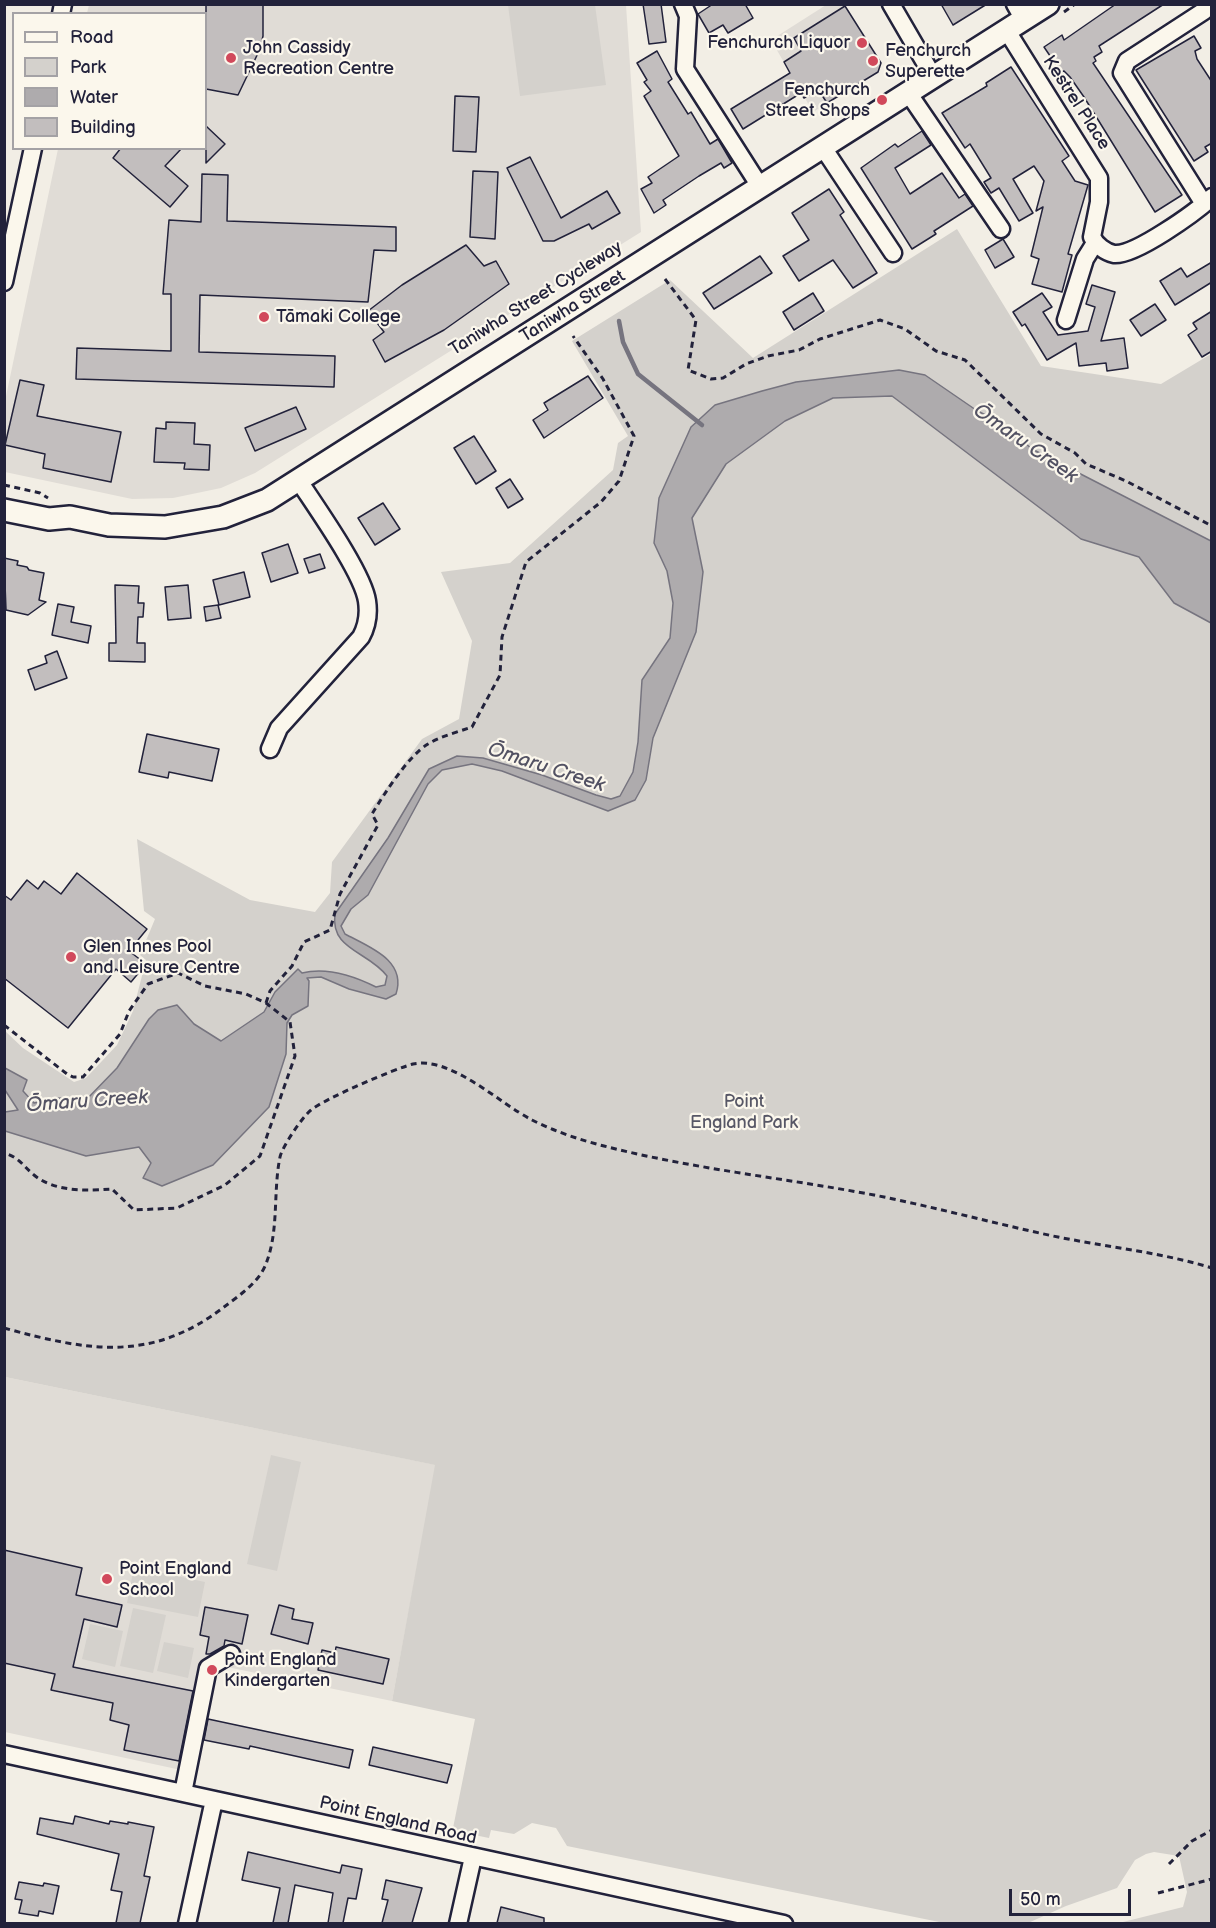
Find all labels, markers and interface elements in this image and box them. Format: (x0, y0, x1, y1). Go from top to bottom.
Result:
legend (12, 12, 207, 150)
text: Road (70, 27, 114, 48)
place label: Fenchurch Liquor (707, 32, 850, 54)
marker: Fenchurch Liquor (855, 36, 869, 50)
place label: John Cassidy Recreation Centre (243, 37, 394, 80)
place label: Fenchurch Superette (885, 40, 971, 82)
marker: John Cassidy Recreation Centre (224, 51, 238, 65)
street label: Kestrel Place (1038, 52, 1114, 154)
marker: Fenchurch Superette (866, 54, 880, 68)
text: Park (70, 57, 106, 78)
place label: Fenchurch Street Shops (765, 79, 870, 122)
text: Water (70, 87, 118, 108)
marker: Fenchurch Street Shops (875, 93, 889, 107)
text: Building (70, 117, 136, 138)
street label: Taniwha Street Cycleway (446, 237, 626, 361)
street label: Taniwha Street (516, 266, 630, 348)
place label: Tāmaki College (276, 306, 401, 328)
marker: Tāmaki College (257, 310, 271, 324)
water label: Ōmaru Creek (968, 399, 1082, 489)
water label: Ōmaru Creek (484, 738, 608, 798)
place label: Glen Innes Pool and Leisure Centre (83, 936, 240, 978)
marker: Glen Innes Pool and Leisure Centre (64, 950, 78, 964)
water label: Ōmaru Creek (25, 1086, 149, 1118)
park label: Point England Park (690, 1091, 798, 1134)
place label: Point England School (119, 1558, 232, 1600)
marker: Point England School (100, 1572, 114, 1586)
place label: Point England Kindergarten (224, 1649, 337, 1692)
marker: Point England Kindergarten (205, 1663, 219, 1677)
street label: Point England Road (317, 1792, 479, 1850)
scale bar (1012, 1877, 1134, 1915)
text: 50 m (1020, 1889, 1061, 1910)

